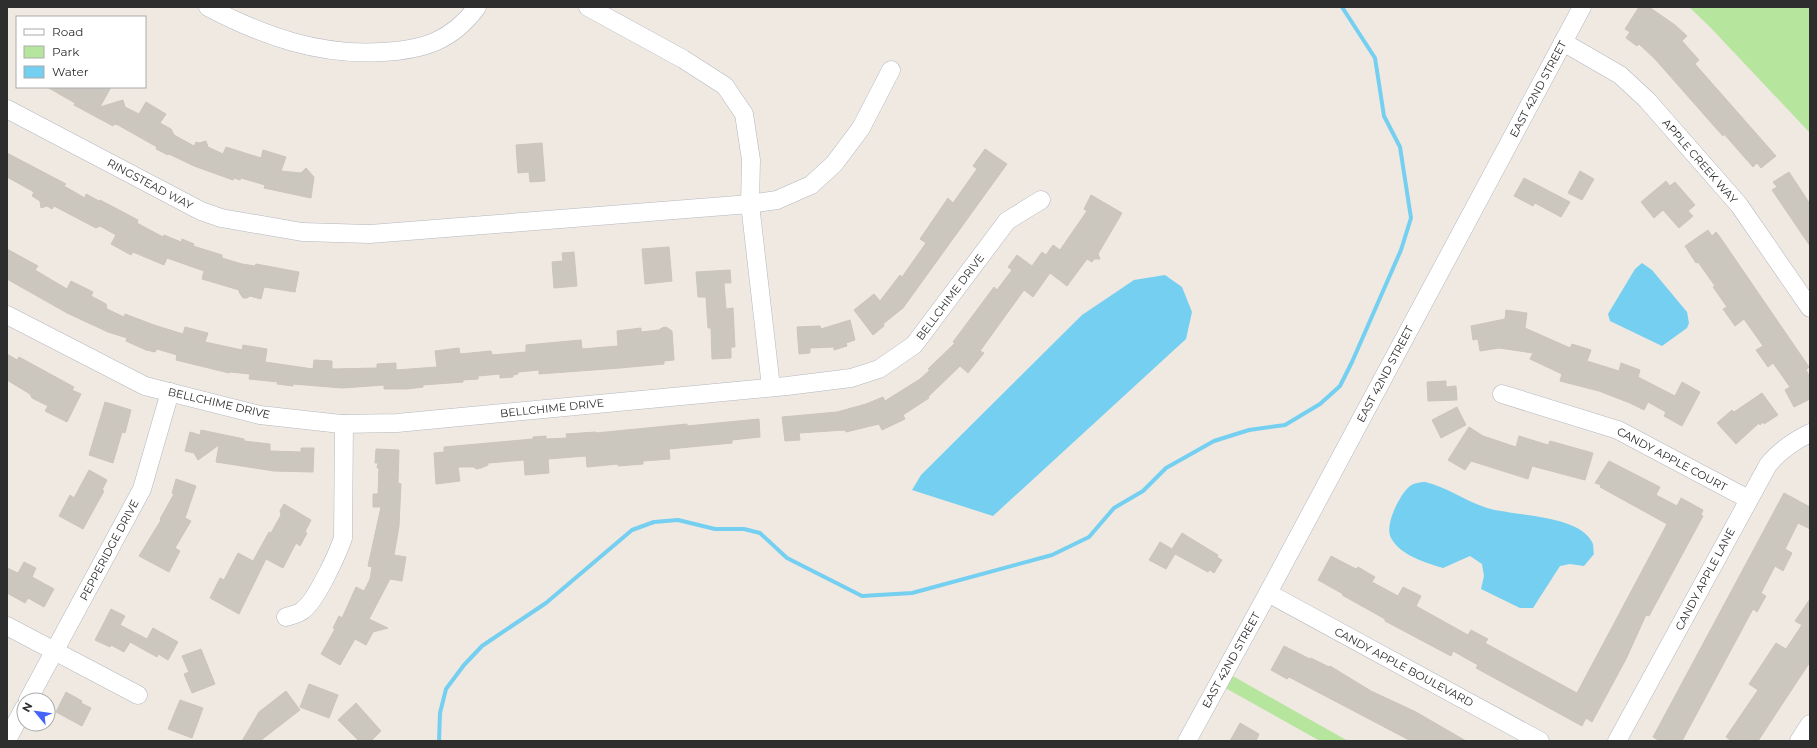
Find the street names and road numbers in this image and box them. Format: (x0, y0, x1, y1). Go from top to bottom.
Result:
street label: EAST 42ND STREET (1507, 38, 1570, 140)
street label: APPLE CREEK WAY (1659, 116, 1741, 206)
street label: RINGSTEAD WAY (105, 155, 195, 213)
street label: BELLCHIME DRIVE (913, 251, 987, 343)
street label: EAST 42ND STREET (1354, 323, 1417, 425)
street label: BELLCHIME DRIVE (167, 384, 271, 422)
street label: BELLCHIME DRIVE (499, 396, 605, 420)
street label: CANDY APPLE COURT (1615, 424, 1730, 494)
street label: PEPPERIDGE DRIVE (76, 497, 142, 603)
street label: CANDY APPLE LANE (1672, 525, 1738, 633)
street label: EAST 42ND STREET (1199, 609, 1263, 710)
street label: CANDY APPLE BOULEVARD (1332, 624, 1476, 710)

